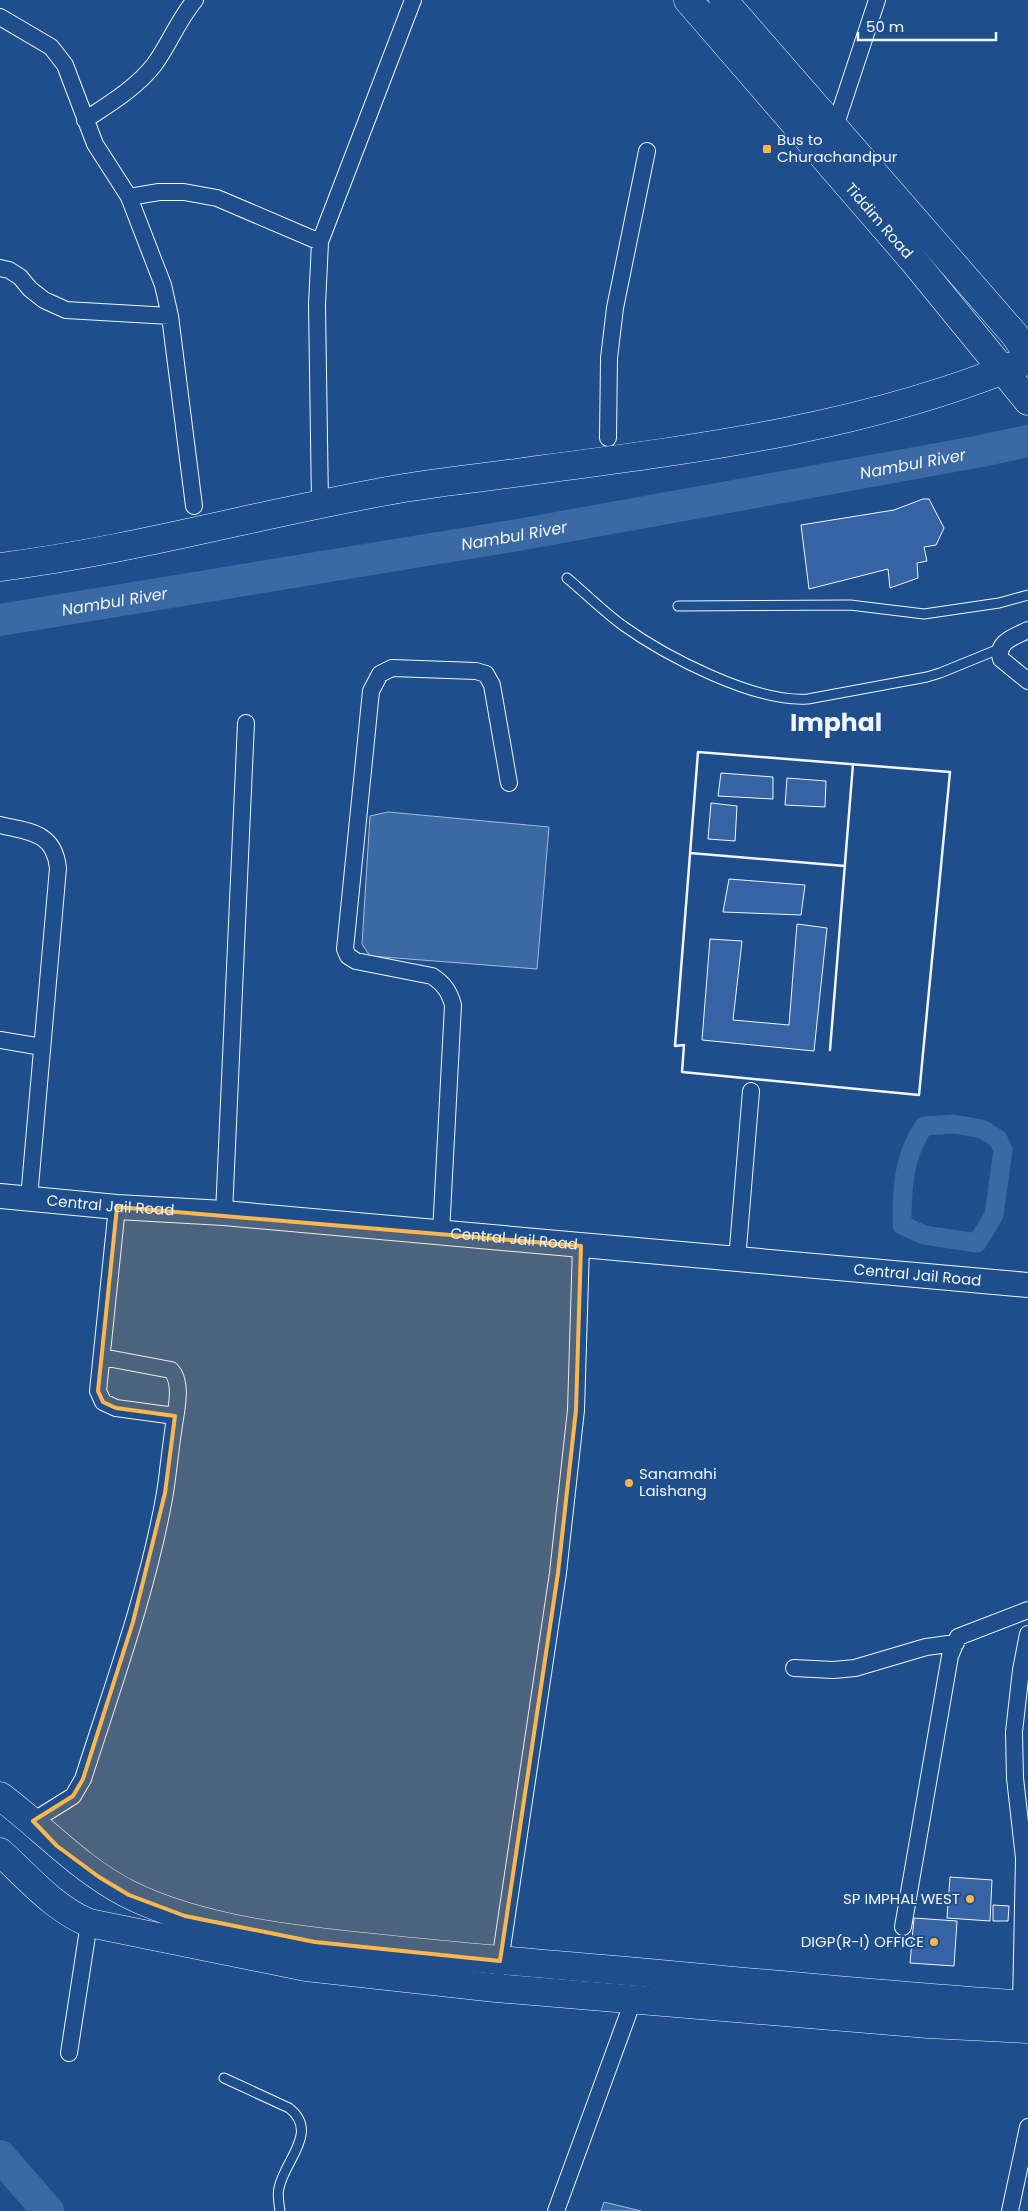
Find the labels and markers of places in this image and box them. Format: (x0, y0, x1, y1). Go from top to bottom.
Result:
place label: Bus to Churachandpur (777, 129, 898, 167)
marker: Bus to Churachandpur (761, 143, 773, 155)
place label: Sanamahi Laishang (639, 1463, 717, 1501)
marker: Sanamahi Laishang (623, 1477, 635, 1489)
place label: SP IMPHAL WEST (843, 1888, 960, 1909)
marker: SP IMPHAL WEST (964, 1893, 976, 1905)
place label: DIGP(R-I) OFFICE (801, 1931, 924, 1952)
marker: DIGP(R-I) OFFICE (928, 1936, 940, 1948)

